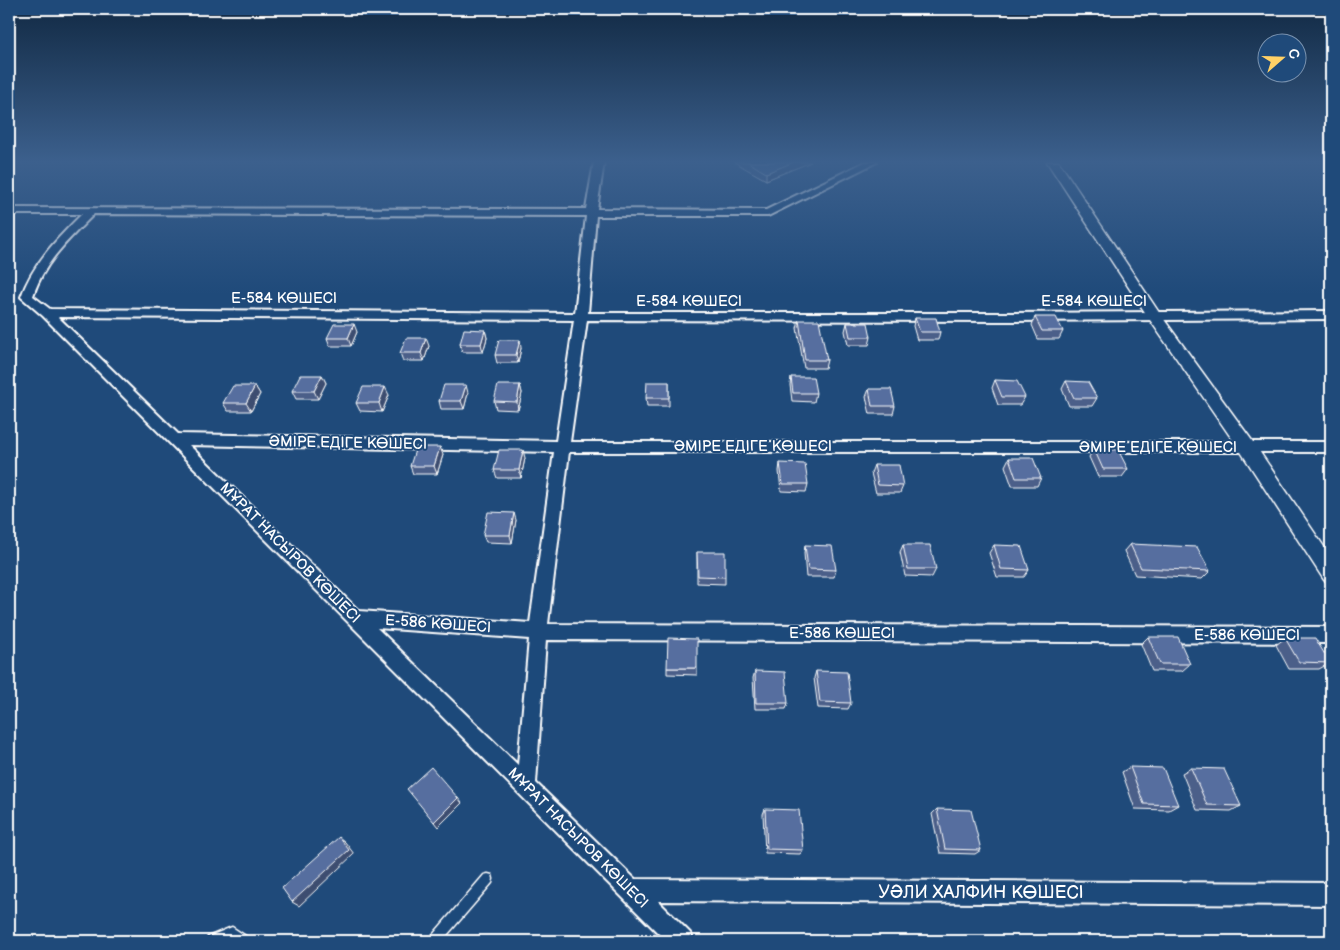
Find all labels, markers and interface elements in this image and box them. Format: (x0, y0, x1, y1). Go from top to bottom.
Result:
north arrow (1258, 32, 1308, 82)
text: С (1284, 46, 1303, 61)
street label: Е-584 КӨШЕСІ (231, 289, 337, 308)
street label: Е-584 КӨШЕСІ (636, 292, 742, 311)
street label: Е-584 КӨШЕСІ (1041, 292, 1147, 311)
street label: ӘМІРЕ ЕДІГЕ КӨШЕСІ (269, 432, 427, 454)
street label: ӘМІРЕ ЕДІГЕ КӨШЕСІ (674, 437, 832, 456)
street label: ӘМІРЕ ЕДІГЕ КӨШЕСІ (1079, 438, 1237, 457)
street label: МҰРАТ НАСЫРОВ КӨШЕСІ (216, 479, 364, 627)
street label: Е-586 КӨШЕСІ (384, 611, 492, 637)
street label: Е-586 КӨШЕСІ (789, 624, 895, 643)
street label: Е-586 КӨШЕСІ (1194, 626, 1300, 645)
street label: МҰРАТ НАСЫРОВ КӨШЕСІ (504, 764, 652, 912)
street label: УӘЛИ ХАЛФИН КӨШЕСІ (878, 882, 1084, 903)

